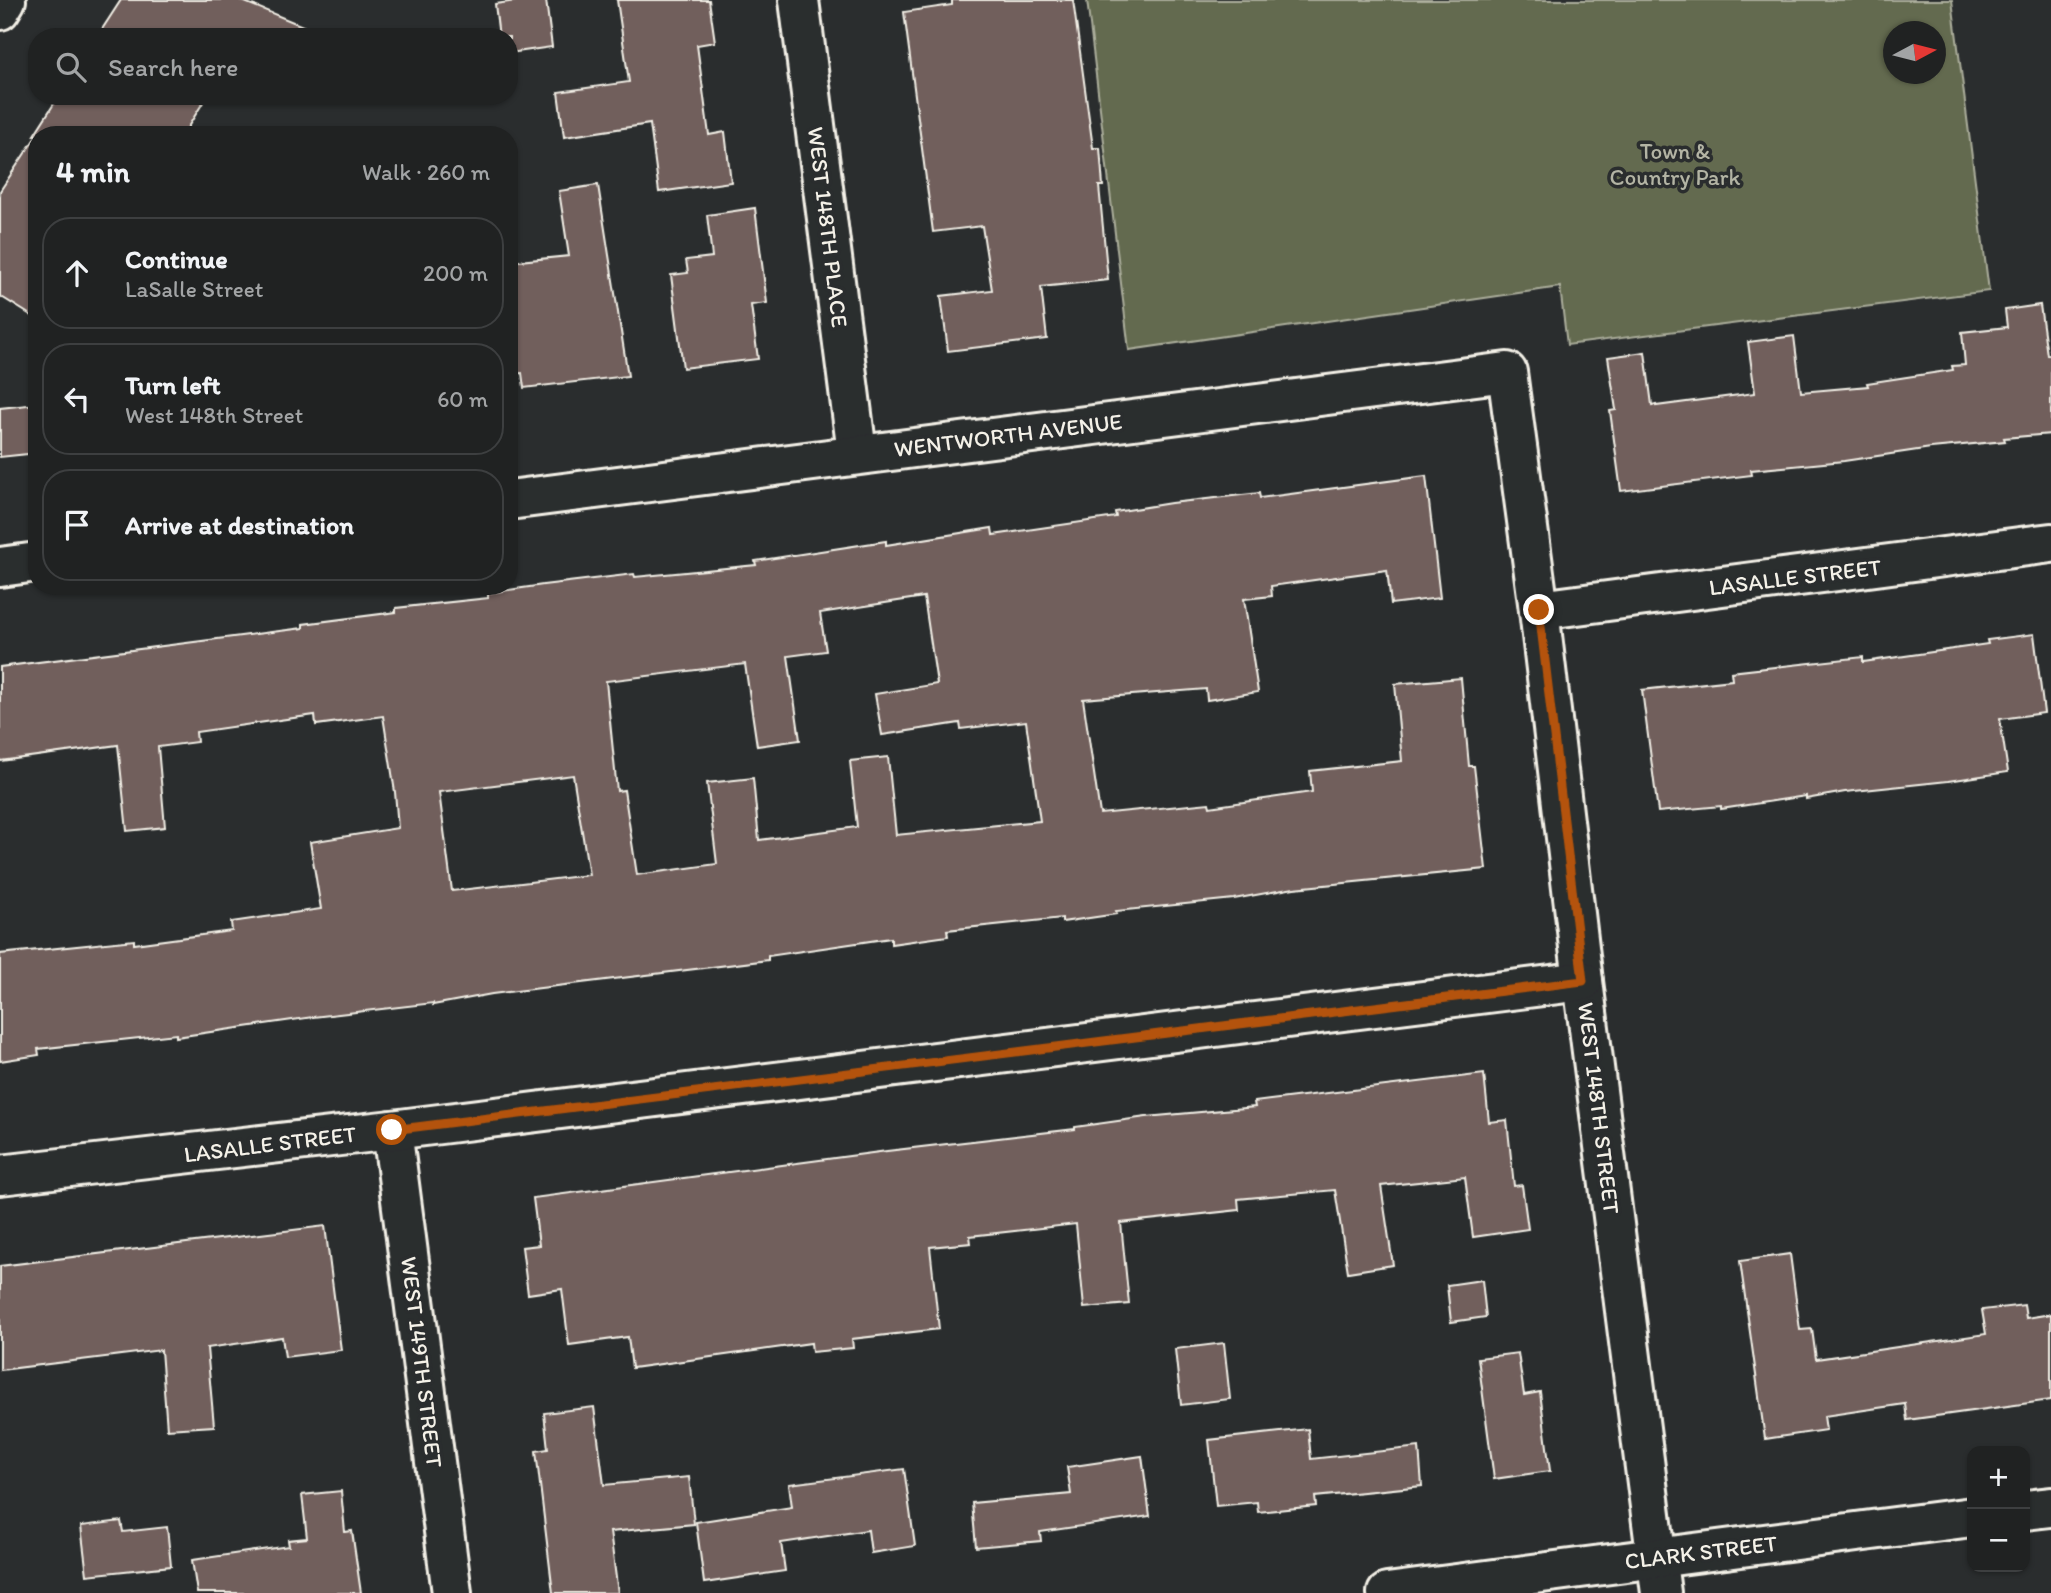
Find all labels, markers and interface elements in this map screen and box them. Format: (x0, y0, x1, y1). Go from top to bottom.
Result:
north arrow (1883, 21, 1946, 84)
search box (28, 28, 518, 105)
icon: search (52, 48, 90, 86)
text: Search here (108, 51, 238, 83)
street label: WEST 148TH PLACE (802, 125, 854, 329)
park label: Town & Country Park (1610, 137, 1740, 191)
text: 4 min (56, 153, 130, 190)
text: Walk · 260 m (362, 158, 490, 186)
text: Continue (125, 243, 228, 275)
icon: ahead (58, 254, 96, 292)
text: 200 m (423, 259, 488, 287)
text: LaSalle Street (125, 275, 263, 303)
text: Turn left (125, 369, 221, 401)
icon: left (58, 380, 96, 418)
text: 60 m (437, 385, 488, 413)
text: West 148th Street (125, 401, 303, 429)
street label: WENTWORTH AVENUE (892, 407, 1124, 463)
icon: arrive (58, 506, 96, 544)
text: Arrive at destination (125, 509, 354, 541)
street label: LASALLE STREET (1707, 553, 1883, 601)
route end (1523, 594, 1554, 625)
street label: WEST 148TH STREET (1572, 1001, 1626, 1216)
route start (376, 1114, 407, 1145)
street label: LASALLE STREET (182, 1120, 358, 1168)
street label: WEST 149TH STREET (395, 1255, 449, 1469)
map controls (1967, 1446, 2030, 1572)
button: + (1967, 1446, 2030, 1509)
button: − (1967, 1509, 2030, 1572)
street label: CLARK STREET (1623, 1529, 1779, 1575)

